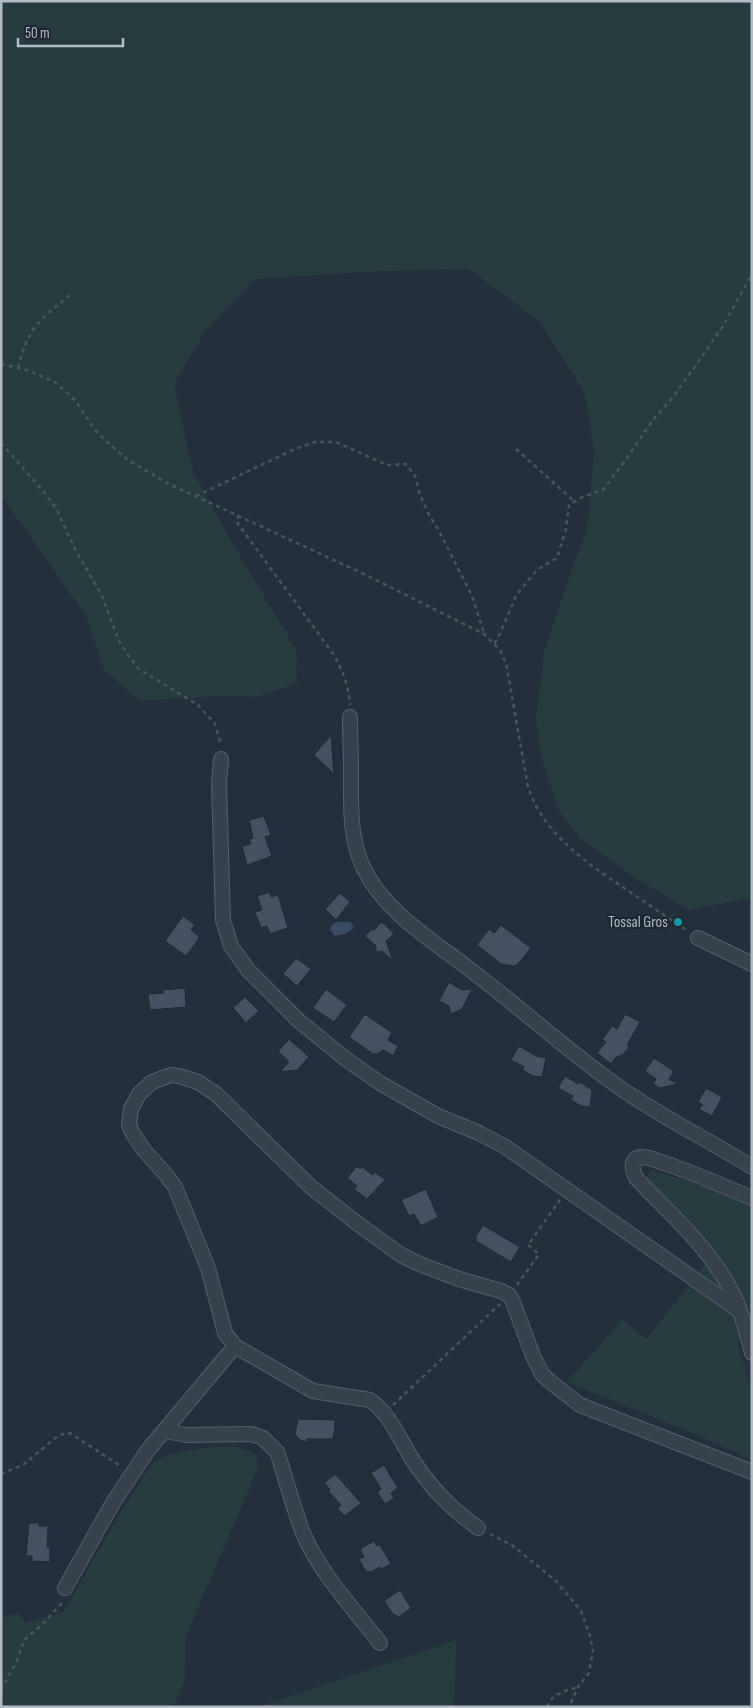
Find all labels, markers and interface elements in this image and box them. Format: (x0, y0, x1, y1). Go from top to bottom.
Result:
scale bar (18, 15, 122, 47)
text: 50 m (25, 24, 50, 43)
place label: Tossal Gros (608, 913, 668, 932)
marker: Tossal Gros (672, 916, 684, 928)

